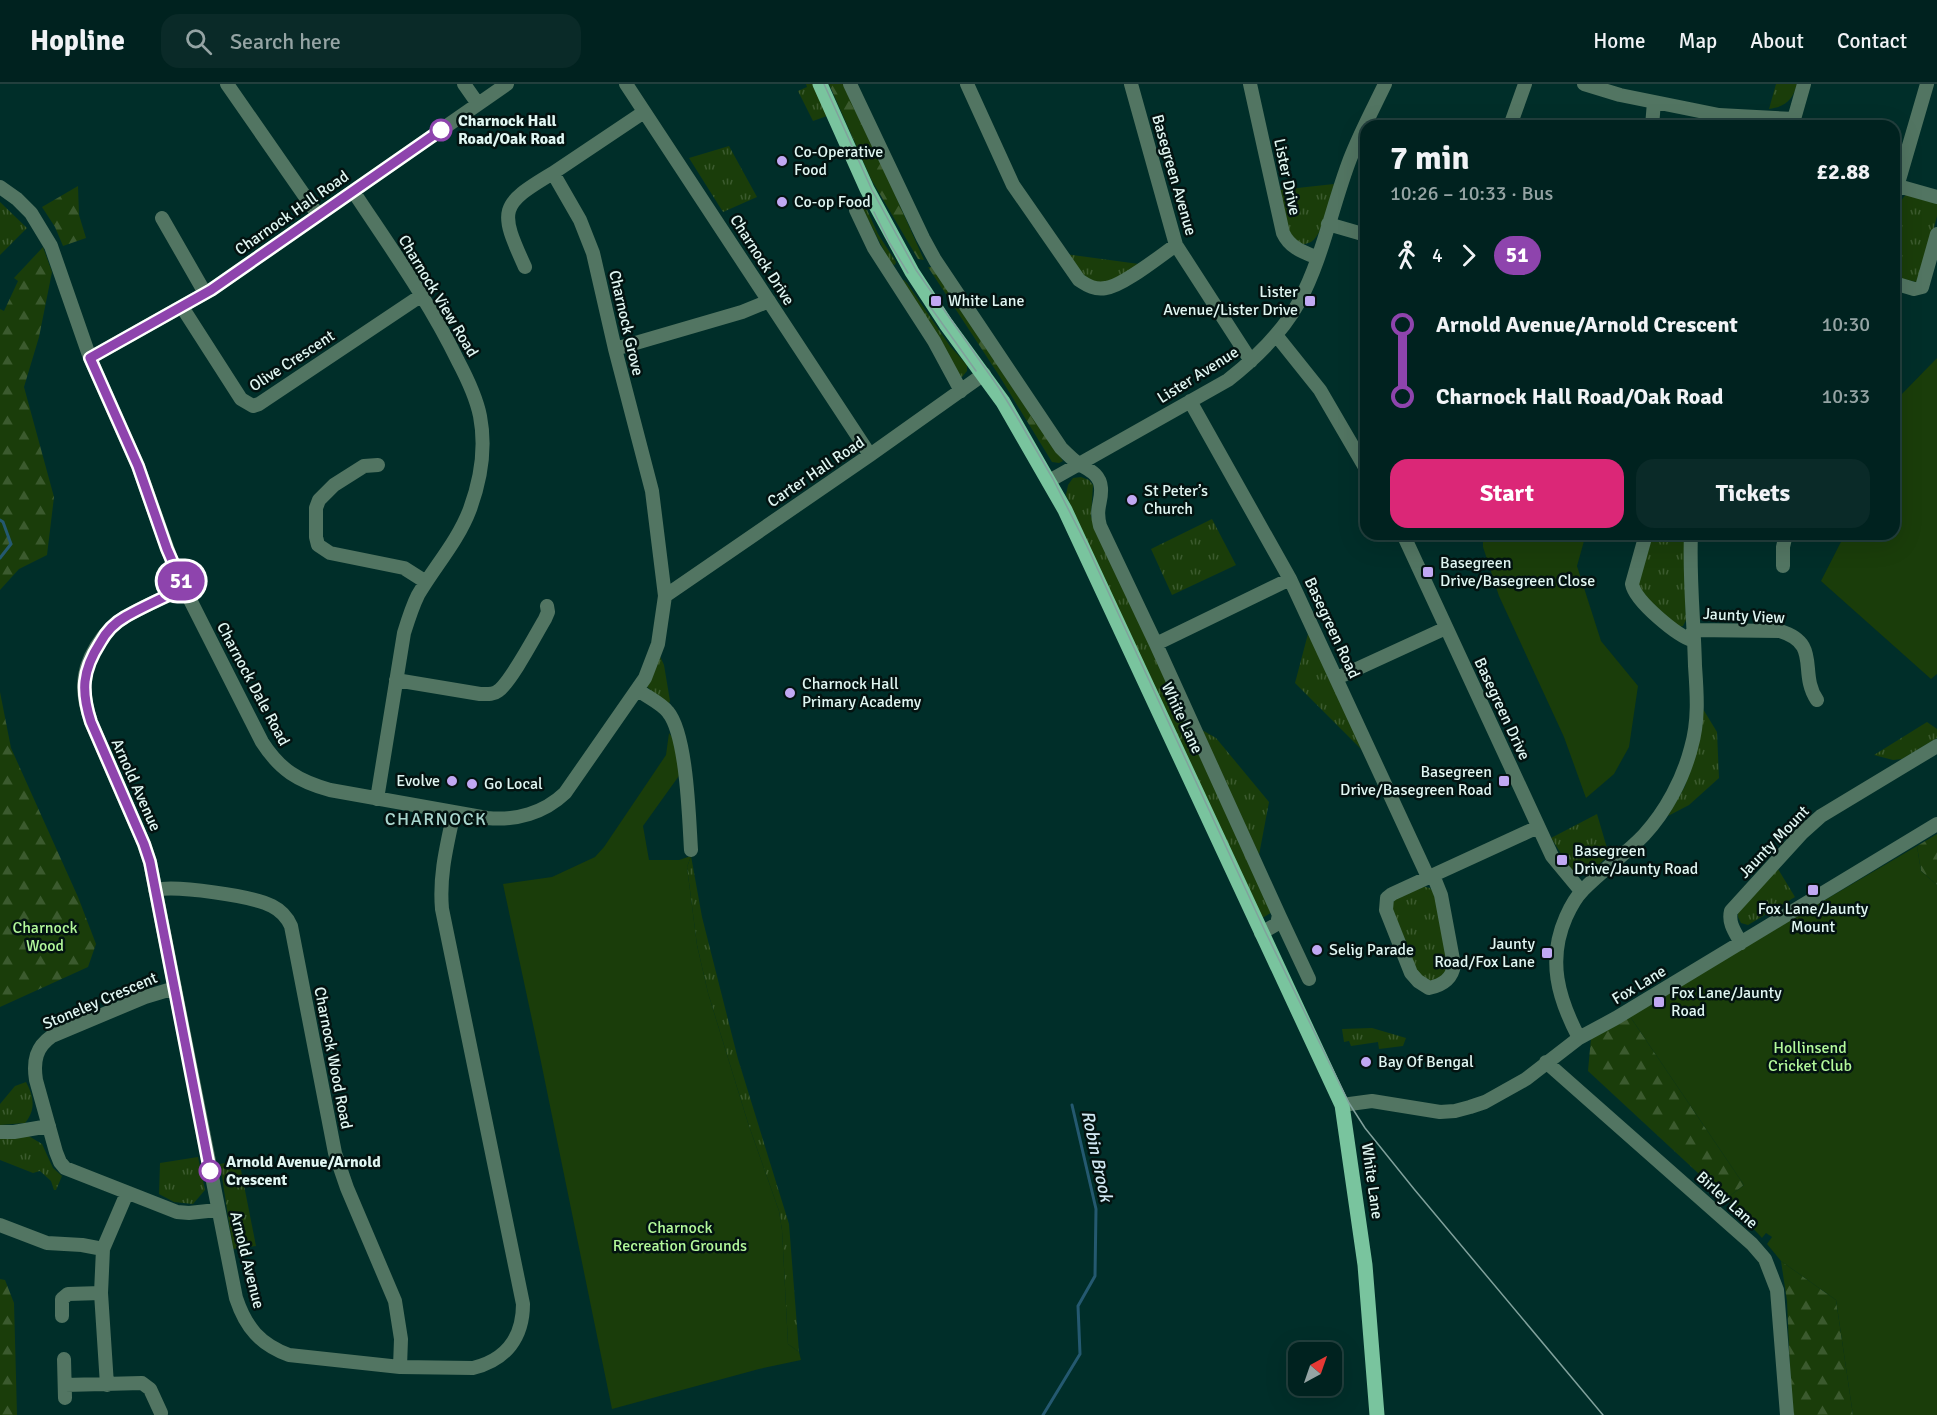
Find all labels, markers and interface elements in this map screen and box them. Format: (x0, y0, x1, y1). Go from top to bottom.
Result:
search box (161, 14, 581, 68)
text: Hopline (30, 24, 125, 58)
icon: search (182, 25, 215, 58)
text: Search here (230, 28, 341, 55)
text: Home (1593, 28, 1646, 54)
text: Map (1679, 28, 1717, 54)
text: About (1750, 28, 1804, 54)
text: Contact (1837, 28, 1907, 54)
place label: Charnock Hall Road/Oak Road (458, 111, 565, 149)
street label: Basegreen Avenue (1147, 112, 1201, 238)
marker: Charnock Hall Road/Oak Road (430, 119, 452, 141)
street label: Lister Drive (1269, 137, 1305, 217)
text: 7 min (1390, 138, 1470, 179)
place label: Co-Operative Food (794, 142, 883, 180)
marker: Co-Operative Food (775, 154, 789, 168)
text: £2.88 (1816, 158, 1870, 185)
street label: Charnock Hall Road (231, 166, 353, 260)
text: 10:26 – 10:33 · Bus (1390, 181, 1553, 206)
place label: Co-op Food (794, 192, 871, 212)
marker: Co-op Food (775, 195, 789, 209)
street label: Charnock Drive (725, 211, 799, 309)
street label: Charnock View Road (394, 231, 482, 361)
icon: walk (1390, 239, 1423, 272)
icon: forward (1452, 239, 1485, 272)
text: 51 (1506, 242, 1529, 268)
text: 4 (1432, 243, 1443, 268)
street label: Charnock Grove (604, 268, 648, 378)
place label: Lister Avenue/Lister Drive (1163, 282, 1298, 320)
place label: White Lane (948, 291, 1025, 311)
marker: White Lane (929, 294, 943, 308)
marker: Lister Avenue/Lister Drive (1303, 294, 1317, 308)
text: Arnold Avenue/Arnold Crescent (1436, 311, 1738, 338)
text: 10:30 (1821, 312, 1870, 337)
street label: Olive Crescent (245, 326, 339, 396)
street label: Lister Avenue (1154, 342, 1242, 408)
text: Charnock Hall Road/Oak Road (1436, 383, 1723, 410)
text: 10:33 (1821, 384, 1870, 409)
street label: Carter Hall Road (764, 432, 868, 512)
button: Start (1390, 459, 1624, 528)
button: Tickets (1636, 459, 1870, 528)
place label: St Peter’s Church (1144, 481, 1208, 519)
marker: St Peter’s Church (1125, 493, 1139, 507)
place label: Basegreen Drive/Basegreen Close (1440, 553, 1595, 591)
line badge: 51 (154, 562, 208, 600)
marker: Basegreen Drive/Basegreen Close (1421, 565, 1435, 579)
text: 51 (170, 568, 192, 594)
street label: Basegreen Road (1300, 574, 1364, 682)
street label: Jaunty View (1703, 604, 1786, 628)
street label: Charnock Dale Road (212, 619, 294, 749)
street label: Basegreen Drive (1470, 655, 1534, 763)
place label: Charnock Hall Primary Academy (802, 674, 922, 712)
street label: White Lane (1157, 679, 1207, 757)
marker: Charnock Hall Primary Academy (783, 686, 797, 700)
street label: Arnold Avenue (107, 736, 165, 834)
place label: Basegreen Drive/Basegreen Road (1340, 762, 1492, 800)
place label: Evolve (396, 771, 440, 791)
marker: Evolve (445, 774, 459, 788)
place label: Go Local (484, 774, 543, 794)
marker: Basegreen Drive/Basegreen Road (1497, 774, 1511, 788)
marker: Go Local (465, 777, 479, 791)
street label: Jaunty Mount (1734, 801, 1814, 883)
district label: CHARNOCK (385, 808, 487, 830)
place label: Basegreen Drive/Jaunty Road (1574, 841, 1698, 879)
marker: Basegreen Drive/Jaunty Road (1555, 853, 1569, 867)
marker: Fox Lane/Jaunty Mount (1806, 883, 1820, 897)
place label: Fox Lane/Jaunty Mount (1758, 899, 1869, 937)
park label: Charnock Wood (13, 918, 77, 956)
place label: Jaunty Road/Fox Lane (1434, 934, 1536, 972)
place label: Selig Parade (1329, 940, 1414, 960)
marker: Selig Parade (1310, 943, 1324, 957)
marker: Jaunty Road/Fox Lane (1540, 946, 1554, 960)
street label: Fox Lane (1608, 961, 1670, 1009)
street label: Stoneley Crescent (40, 968, 161, 1034)
place label: Fox Lane/Jaunty Road (1671, 983, 1782, 1021)
street label: Charnock Wood Road (309, 985, 357, 1131)
marker: Fox Lane/Jaunty Road (1652, 995, 1666, 1009)
park label: Hollinsend Cricket Club (1768, 1038, 1852, 1076)
place label: Bay Of Bengal (1378, 1052, 1474, 1072)
marker: Bay Of Bengal (1359, 1055, 1373, 1069)
water label: Robin Brook (1077, 1108, 1118, 1206)
street label: White Lane (1357, 1142, 1387, 1220)
place label: Arnold Avenue/Arnold Crescent (226, 1152, 381, 1190)
marker: Arnold Avenue/Arnold Crescent (199, 1160, 221, 1182)
street label: Birley Lane (1692, 1167, 1762, 1233)
street label: Arnold Avenue (225, 1209, 269, 1311)
park label: Charnock Recreation Grounds (613, 1218, 747, 1256)
north arrow (1288, 1342, 1342, 1396)
map controls (1288, 1342, 1342, 1396)

